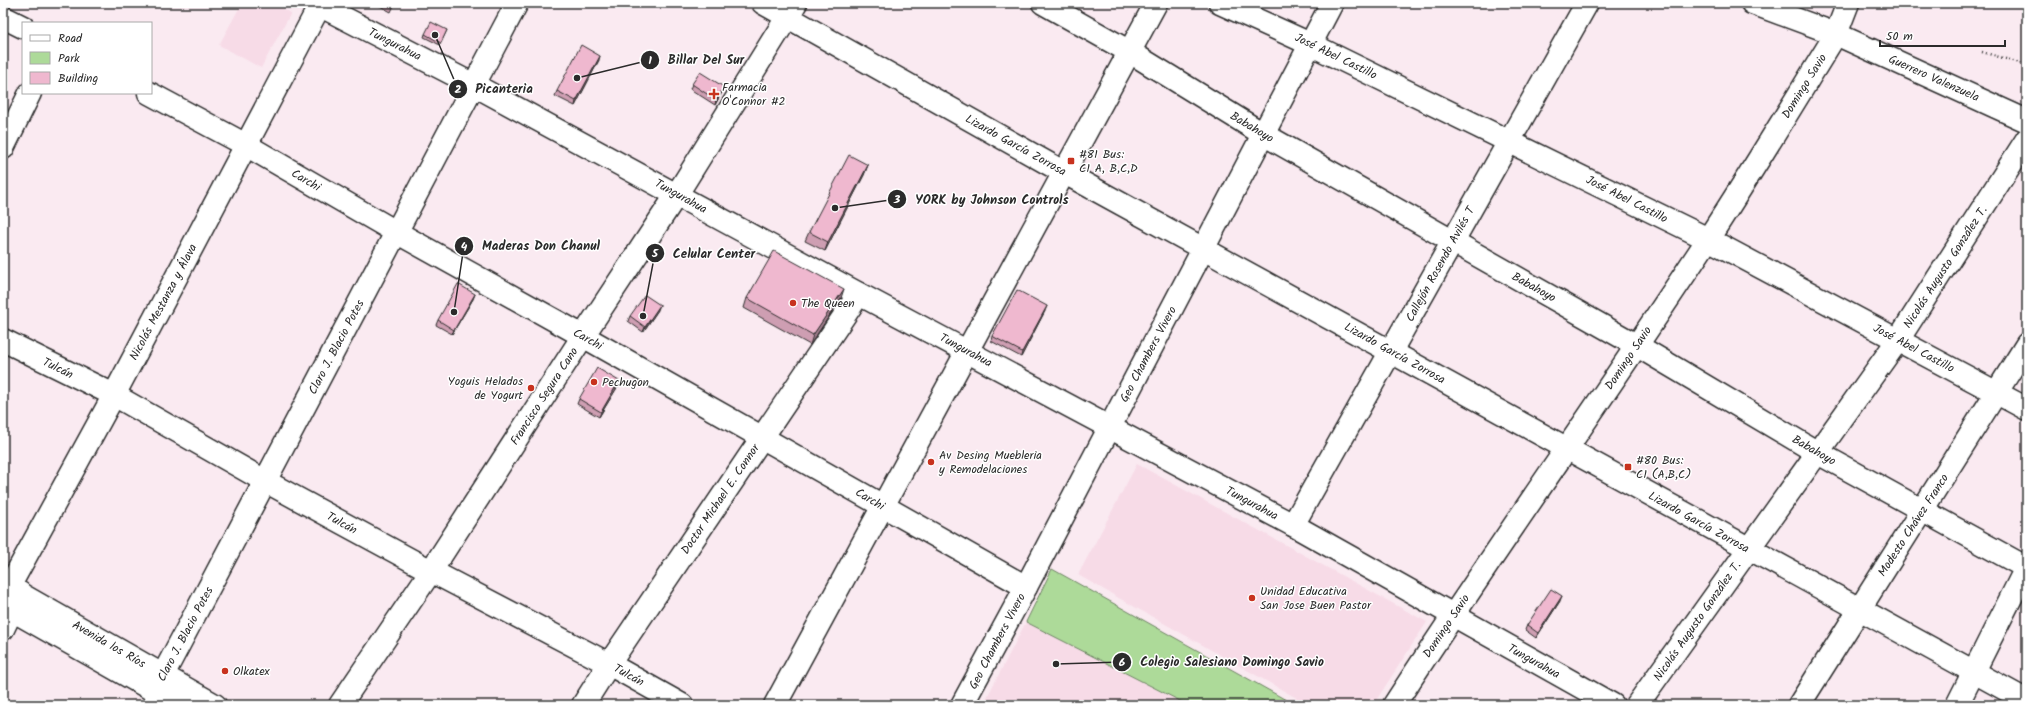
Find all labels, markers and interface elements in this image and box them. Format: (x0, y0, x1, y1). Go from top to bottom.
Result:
legend (22, 22, 152, 94)
scale bar (1880, 22, 2005, 48)
street label: Tungurahua (365, 23, 425, 66)
text: 50 m (1886, 27, 1913, 46)
street label: José Abel Castillo (1291, 28, 1380, 85)
text: Road (58, 29, 83, 48)
callout: Billar Del Sur (640, 47, 752, 72)
text: Park (58, 49, 80, 68)
text: Billar Del Sur (668, 50, 745, 71)
street label: Domingo Savio (1777, 50, 1832, 122)
street label: Guerrero Valenzuela (1885, 50, 1983, 107)
text: 1 (648, 51, 652, 70)
text: Building (58, 69, 98, 88)
callout: Picanteria (448, 76, 541, 101)
place label: Farmacia O'Connor #2 (722, 78, 786, 111)
text: Picanteria (475, 79, 533, 100)
text: 2 (455, 80, 462, 99)
marker: Farmacia O'Connor #2 (709, 89, 719, 99)
street label: Babahoyo (1226, 107, 1277, 148)
street label: Lizardo García Zorrosa (962, 110, 1070, 181)
place label: #81 Bus: C1 A, B,C,D (1079, 145, 1138, 178)
marker: #81 Bus: C1 A, B,C,D (1066, 156, 1076, 166)
street label: Carchi (287, 164, 325, 197)
street label: José Abel Castillo (1582, 171, 1671, 228)
street label: Tungurahua (651, 174, 711, 219)
callout: YORK by Johnson Controls (887, 187, 1076, 212)
text: 3 (893, 190, 901, 209)
text: YORK by Johnson Controls (915, 190, 1069, 211)
street label: Callejón Rosendo Avilés T (1401, 202, 1481, 325)
street label: Nicolás Augusto González T. (1899, 202, 1992, 332)
callout: Maderas Don Chanul (454, 233, 608, 258)
text: Maderas Don Chanul (482, 236, 601, 257)
text: 4 (461, 237, 468, 256)
street label: Nicolás Mestanza y Álava (125, 240, 202, 364)
callout: Celular Center (645, 241, 764, 266)
text: 5 (651, 244, 659, 263)
text: Celular Center (673, 244, 757, 265)
street label: Babahoyo (1508, 267, 1559, 307)
place label: The Queen (801, 294, 855, 313)
street label: Claro J. Blacio Potes (303, 296, 369, 398)
marker: The Queen (788, 298, 798, 308)
street label: Geo Chambers Vivero (1115, 303, 1182, 406)
street label: Lizardo García Zorrosa (1341, 318, 1449, 389)
street label: José Abel Castillo (1870, 319, 1958, 378)
street label: Domingo Savio (1600, 323, 1657, 394)
street label: Carchi (569, 324, 607, 356)
street label: Tungurahua (936, 329, 996, 372)
street label: Francisco Segura Cano (506, 344, 583, 449)
street label: Tulcán (39, 353, 77, 384)
place label: Yoguis Helados de Yogurt (448, 372, 523, 405)
place label: Pechugon (602, 373, 649, 392)
marker: Pechugon (589, 377, 599, 387)
marker: Yoguis Helados de Yogurt (526, 383, 536, 393)
street label: Babahoyo (1788, 430, 1839, 471)
street label: Doctor Michael E. Connor (676, 439, 765, 558)
place label: Av Desing Muebleria y Remodelaciones (938, 446, 1042, 479)
place label: #80 Bus: C1 (A,B,C) (1636, 451, 1691, 484)
marker: Av Desing Muebleria y Remodelaciones (926, 457, 936, 467)
marker: #80 Bus: C1 (A,B,C) (1623, 462, 1633, 472)
street label: Modesto Chávez Franco (1873, 470, 1954, 580)
street label: Tungurahua (1222, 482, 1282, 525)
street label: Carchi (851, 483, 889, 516)
street label: Lizardo García Zorrosa (1645, 487, 1753, 558)
street label: Tulcán (323, 507, 361, 540)
street label: Nicolás Augusto González T. (1649, 557, 1746, 685)
place label: Unidad Educativa San Jose Buen Pastor (1260, 582, 1372, 615)
street label: Claro J. Blacio Potes (152, 583, 218, 685)
street label: Geo Chambers Vivero (964, 590, 1031, 693)
street label: Domingo Savio (1418, 591, 1475, 662)
marker: Unidad Educativa San Jose Buen Pastor (1247, 593, 1257, 603)
street label: Avenida los Ríos (68, 616, 149, 673)
street label: Tungurahua (1504, 639, 1564, 684)
callout: Colegio Salesiano Domingo Savio (1112, 649, 1331, 674)
text: Colegio Salesiano Domingo Savio (1140, 652, 1324, 673)
text: 6 (1119, 653, 1126, 672)
street label: Tulcán (610, 659, 648, 692)
place label: Olkatex (233, 662, 271, 681)
marker: Olkatex (220, 666, 230, 676)

